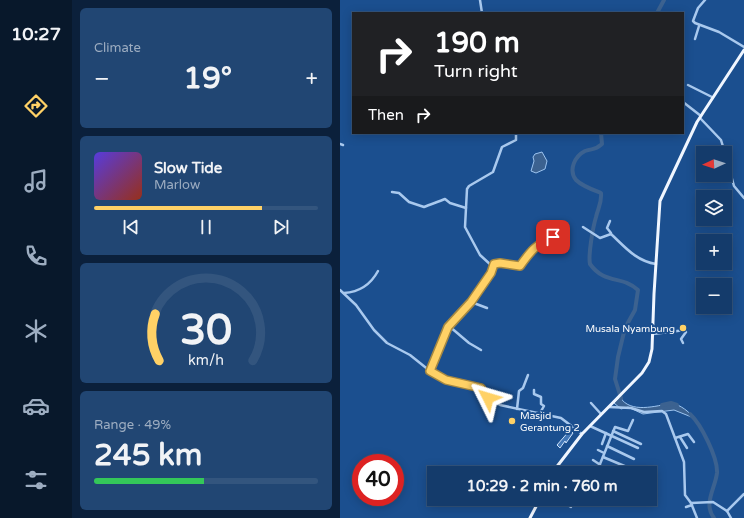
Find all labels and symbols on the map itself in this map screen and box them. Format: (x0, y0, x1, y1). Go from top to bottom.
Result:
north arrow (696, 146, 732, 182)
pin (536, 220, 570, 254)
place label: Musala Nyambung (585, 323, 675, 335)
marker: Musala Nyambung (678, 323, 688, 333)
position arrow (467, 377, 509, 419)
place label: Masjid Gerantung 2 (520, 410, 580, 434)
marker: Masjid Gerantung 2 (507, 416, 517, 426)
speed limit sign: 40 (352, 454, 404, 506)

